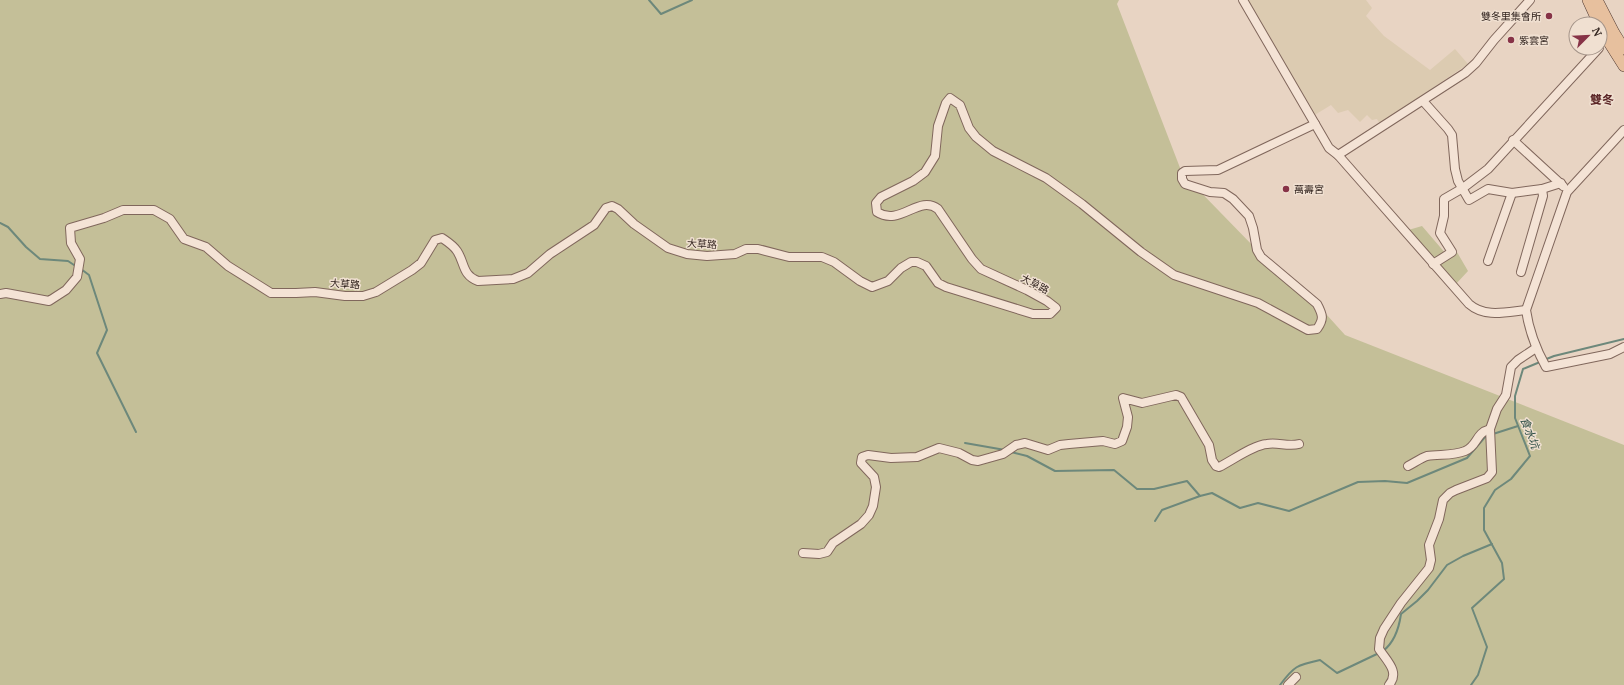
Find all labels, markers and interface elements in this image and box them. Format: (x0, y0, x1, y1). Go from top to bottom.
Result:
place label: 雙冬里集會所 (1481, 10, 1541, 23)
marker: 雙冬里集會所 (1544, 11, 1554, 21)
north arrow (1568, 16, 1608, 56)
text: N (1589, 25, 1605, 39)
place label: 紫雲宮 (1519, 34, 1549, 47)
marker: 紫雲宮 (1506, 35, 1516, 45)
district label: 雙冬 (1590, 92, 1614, 107)
place label: 萬壽宮 (1294, 183, 1324, 196)
marker: 萬壽宮 (1281, 184, 1291, 194)
street label: 大草路 (687, 237, 717, 251)
street label: 大草路 (1019, 271, 1051, 297)
street label: 大草路 (330, 276, 360, 292)
water label: 食水坑 (1518, 415, 1543, 453)

